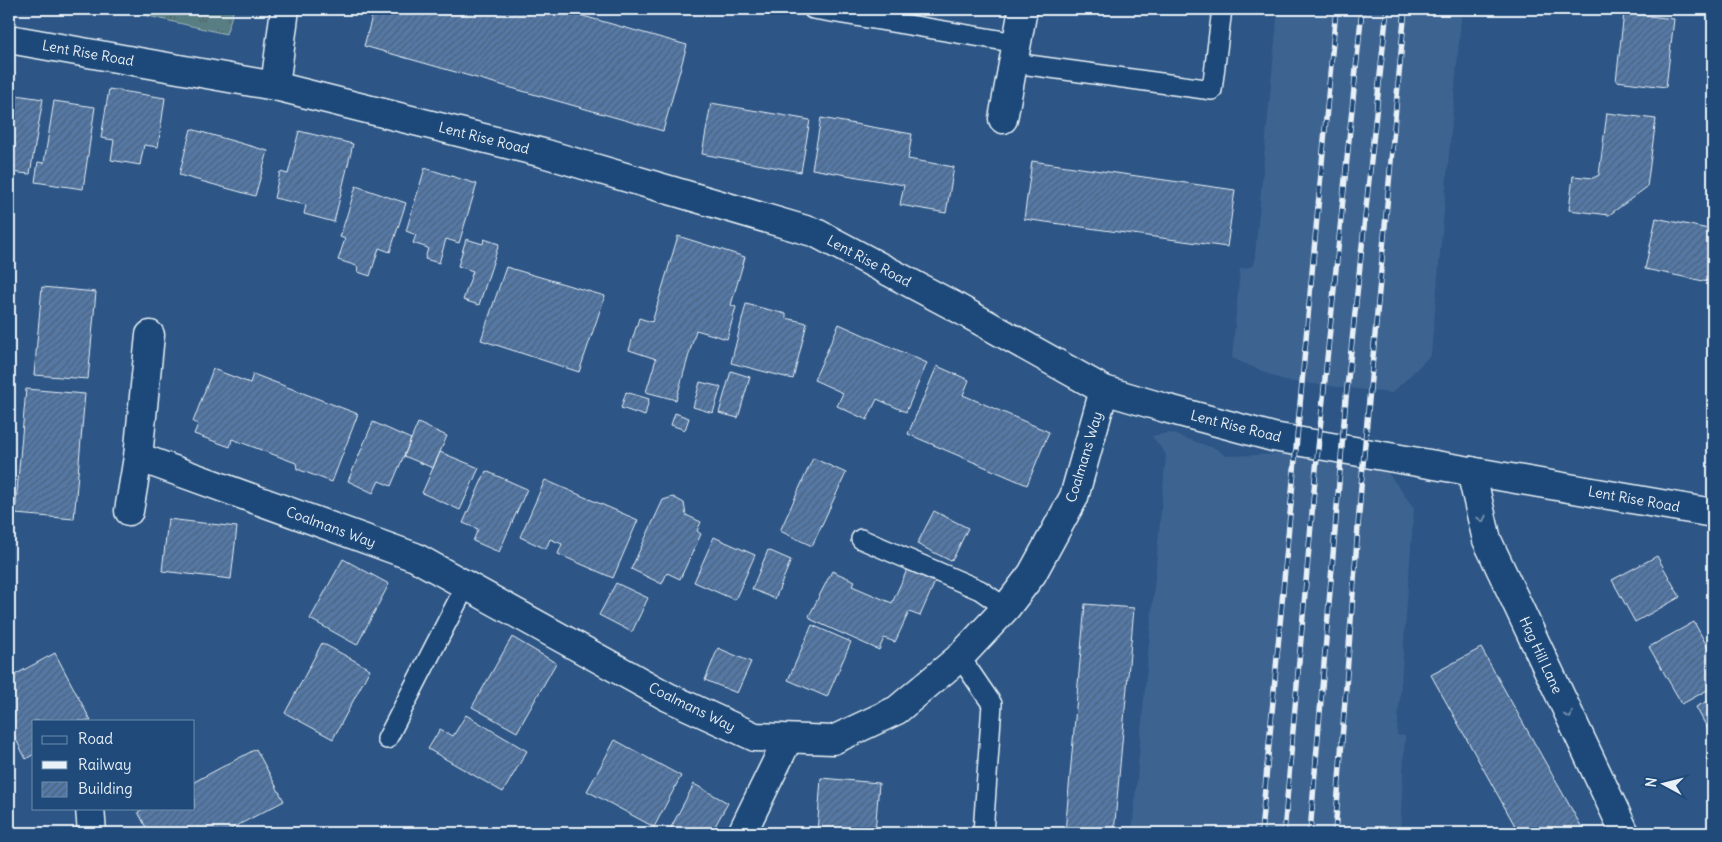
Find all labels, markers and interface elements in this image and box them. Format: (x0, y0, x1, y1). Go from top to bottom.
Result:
street label: Lent Rise Road (41, 36, 135, 70)
street label: Lent Rise Road (437, 118, 531, 158)
street label: Lent Rise Road (824, 231, 914, 291)
street label: Lent Rise Road (1189, 406, 1283, 446)
street label: Coalmans Way (1062, 409, 1106, 505)
street label: Lent Rise Road (1587, 482, 1681, 516)
street label: Coalmans Way (284, 502, 378, 552)
one-way arrow (1476, 514, 1487, 523)
street label: Hag Hill Lane (1515, 614, 1567, 696)
street label: Coalmans Way (646, 678, 738, 736)
one-way arrow (1563, 710, 1574, 719)
legend (32, 720, 195, 810)
text: Road (78, 729, 113, 748)
text: Railway (78, 755, 132, 774)
north arrow (1640, 760, 1690, 810)
text: N (1642, 777, 1661, 788)
text: Building (78, 779, 133, 798)

